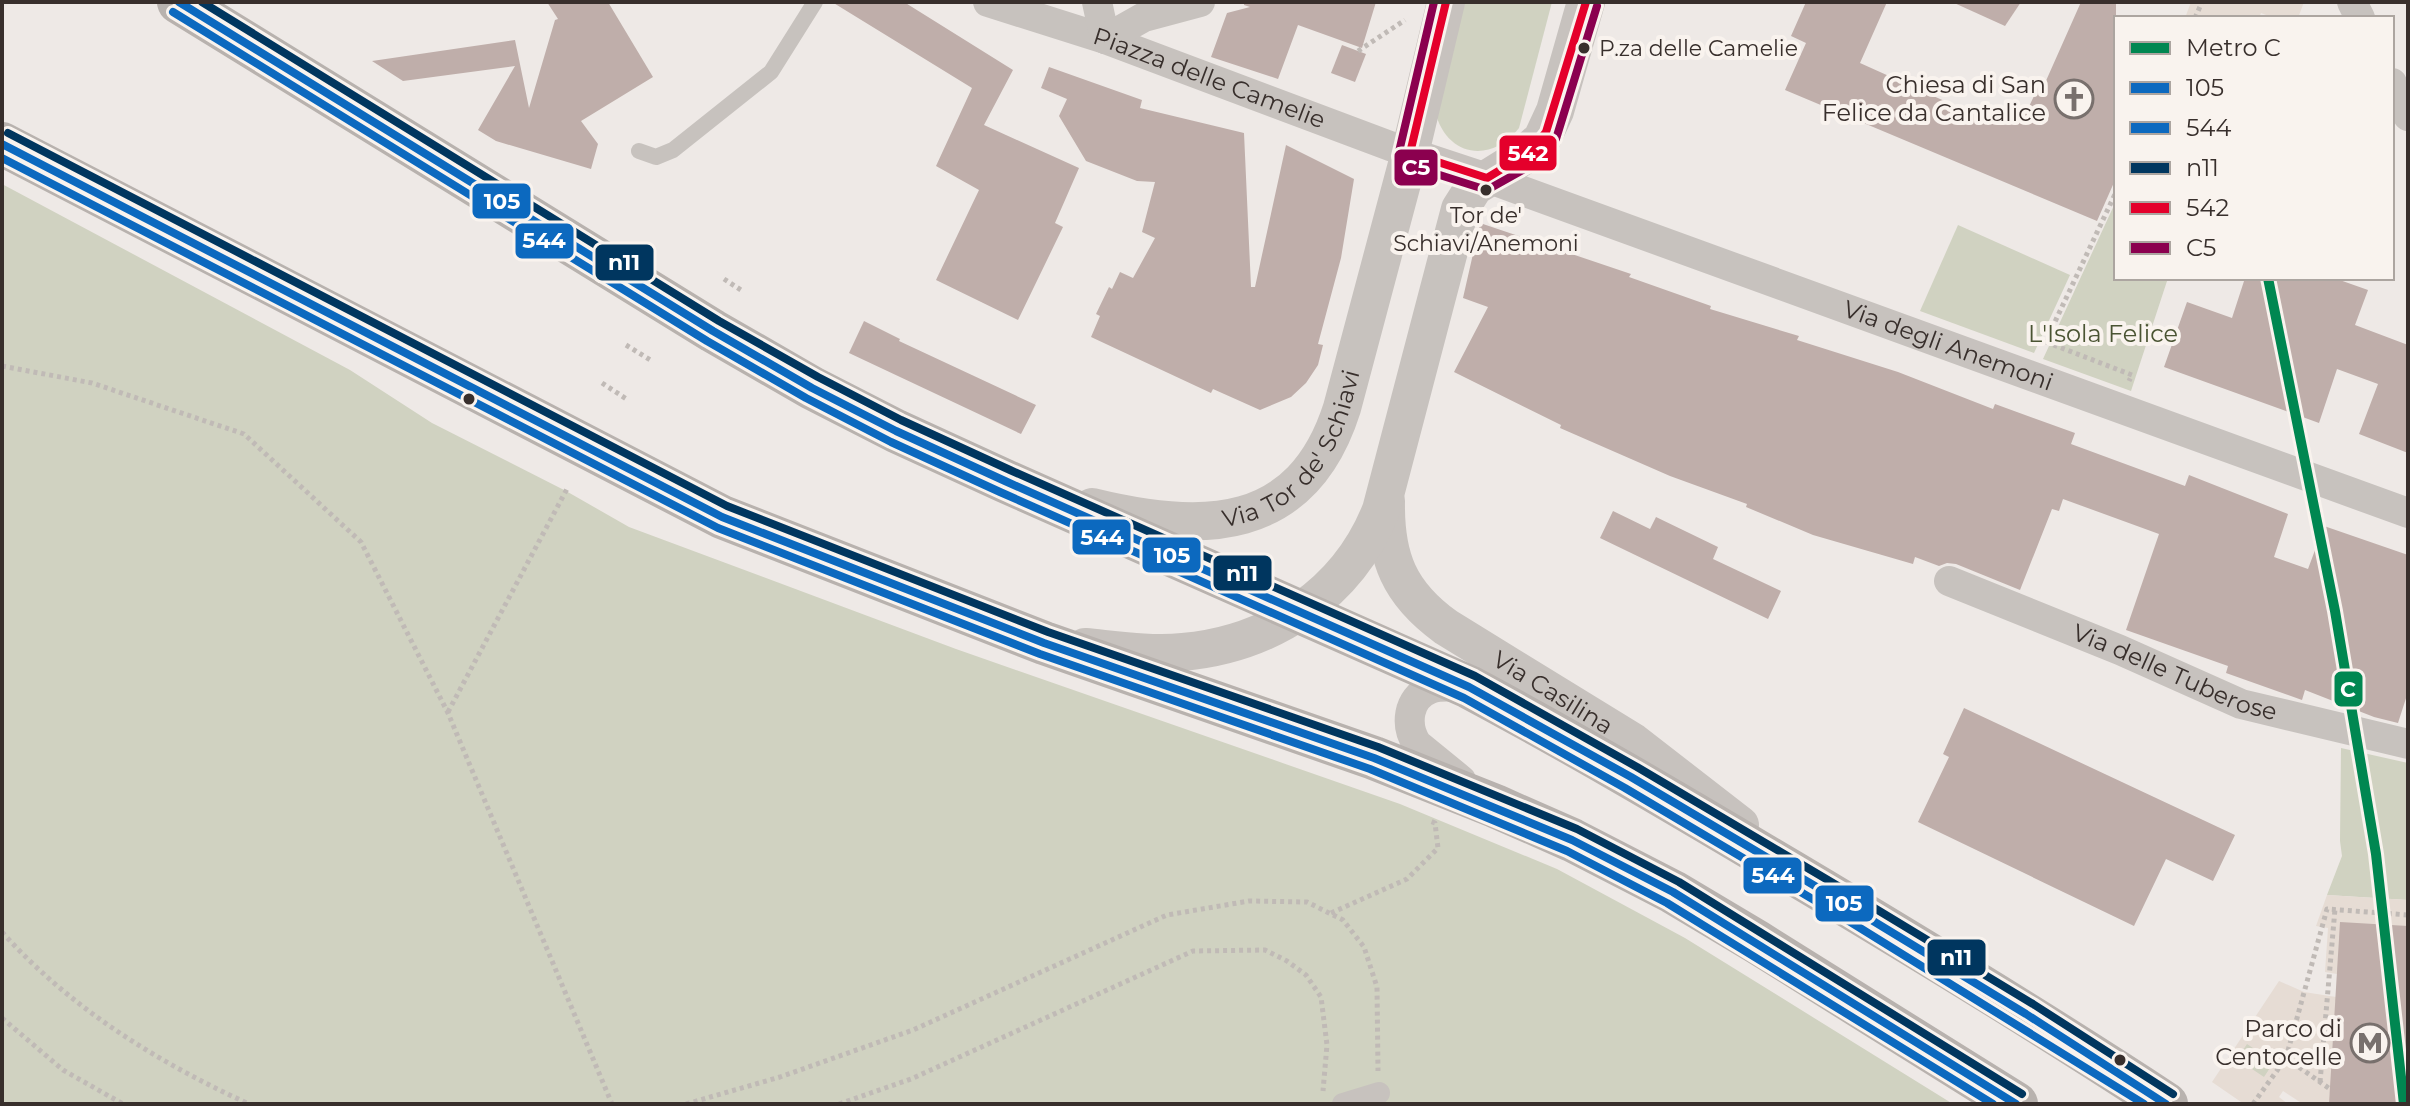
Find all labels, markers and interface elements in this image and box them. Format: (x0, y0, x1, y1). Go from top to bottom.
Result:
legend (2114, 16, 2394, 280)
street label: Piazza delle Camelie (1090, 21, 1330, 134)
text: Metro C (2186, 33, 2281, 62)
place label: P.za delle Camelie (1599, 35, 1798, 62)
marker: P.za delle Camelie (1576, 40, 1592, 56)
place label: Chiesa di San Felice da Cantalice (1822, 70, 2046, 127)
text: 105 (2186, 73, 2224, 102)
church icon: Chiesa di San Felice da Cantalice (2053, 78, 2095, 120)
text: 544 (2186, 113, 2231, 142)
line badge: 542 (1498, 134, 1558, 172)
text: 542 (1507, 140, 1549, 167)
line badge: C5 (1393, 148, 1439, 187)
text: n11 (2186, 153, 2219, 182)
text: C5 (1402, 154, 1430, 181)
line badge: 105 (471, 182, 532, 220)
marker: Tor de' Schiavi/Anemoni (1478, 182, 1494, 198)
text: 105 (484, 188, 520, 215)
text: 542 (2186, 193, 2229, 222)
place label: Tor de' Schiavi/Anemoni (1393, 202, 1579, 257)
line badge: 544 (514, 222, 575, 260)
text: 544 (522, 227, 566, 254)
text: C5 (2186, 233, 2216, 262)
line badge: n11 (594, 243, 655, 282)
text: n11 (608, 249, 640, 276)
street label: Via degli Anemoni (1840, 294, 2057, 397)
park label: L'Isola Felice (2028, 319, 2178, 348)
street label: Via Tor de' Schiavi (1220, 366, 1366, 533)
unlabelled marker (461, 391, 477, 407)
line badge: 544 (1071, 518, 1132, 556)
text: 544 (1080, 524, 1124, 551)
line badge: 105 (1141, 536, 1202, 574)
text: 105 (1154, 542, 1190, 569)
line badge: n11 (1212, 554, 1273, 592)
text: n11 (1226, 560, 1258, 587)
street label: Via delle Tuberose (2069, 617, 2280, 726)
street label: Via Casilina (1488, 644, 1619, 740)
line badge: C (2333, 670, 2364, 708)
text: C (2340, 676, 2356, 703)
line badge: 544 (1742, 856, 1803, 895)
text: 544 (1751, 862, 1795, 889)
line badge: 105 (1814, 884, 1875, 923)
text: 105 (1826, 890, 1862, 917)
line badge: n11 (1926, 938, 1987, 977)
text: n11 (1940, 944, 1972, 971)
place label: Parco di Centocelle (2215, 1014, 2342, 1071)
metro station icon: Parco di Centocelle (2349, 1022, 2391, 1064)
unlabelled marker (2112, 1052, 2128, 1068)

